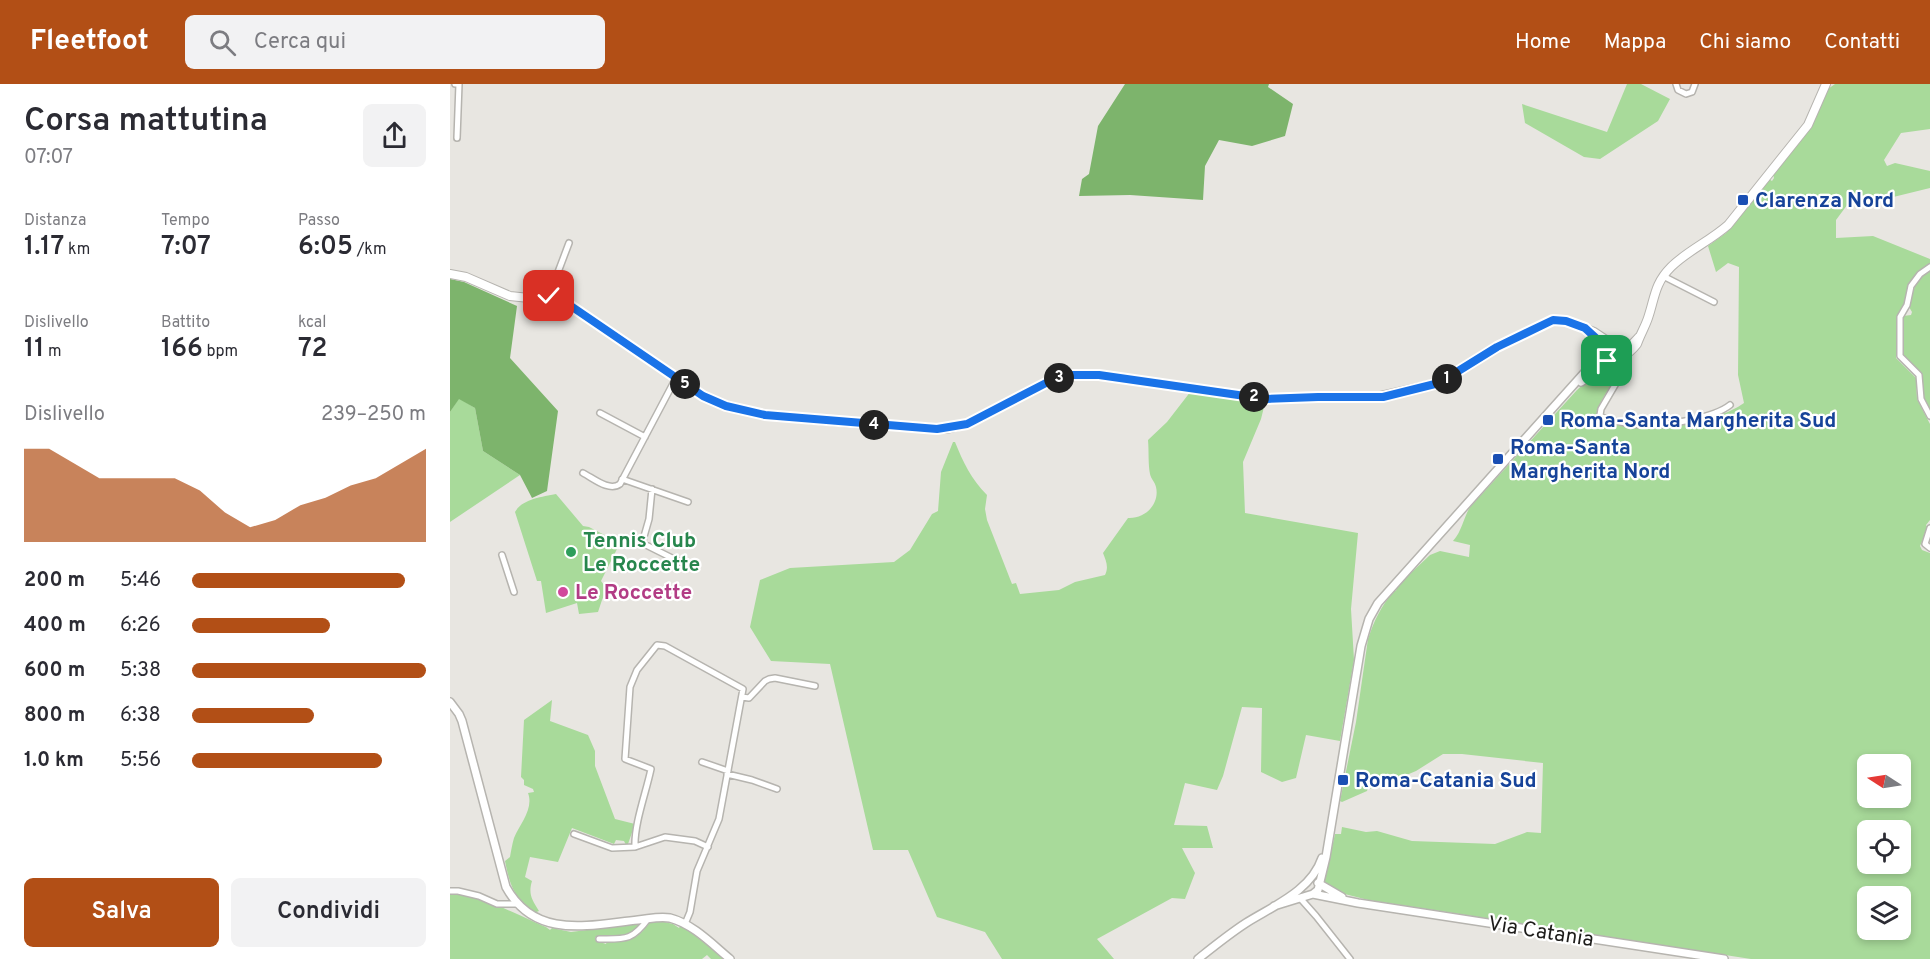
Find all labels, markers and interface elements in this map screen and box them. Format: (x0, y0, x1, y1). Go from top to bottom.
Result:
search box (185, 15, 605, 69)
text: Fleetfoot (30, 24, 149, 60)
icon: search (206, 26, 239, 59)
text: Cerca qui (254, 29, 346, 56)
text: Home (1515, 29, 1571, 56)
text: Mappa (1604, 29, 1666, 56)
text: Chi siamo (1699, 29, 1791, 56)
text: Contatti (1824, 29, 1900, 56)
text: Corsa mattutina (24, 101, 268, 143)
button: share (363, 104, 426, 167)
text: 07:07 (24, 145, 73, 171)
place label: Clarenza Nord (1755, 188, 1894, 215)
marker: Clarenza Nord (1736, 193, 1750, 207)
text: Distanza (24, 211, 86, 231)
text: Tempo (161, 211, 210, 231)
text: Passo (298, 211, 340, 231)
text: 1.17 (24, 231, 64, 264)
text: 7:07 (161, 231, 211, 264)
text: 6:05 (298, 231, 353, 264)
text: km (64, 240, 90, 260)
text: /km (353, 240, 387, 260)
pin (523, 270, 574, 321)
icon: check (532, 279, 565, 312)
text: Dislivello (24, 313, 89, 333)
text: Battito (161, 313, 210, 333)
text: kcal (298, 313, 326, 333)
text: 11 (24, 333, 44, 366)
text: 166 (161, 333, 203, 366)
text: 72 (298, 333, 327, 366)
pin (1581, 335, 1632, 386)
text: m (44, 342, 62, 362)
text: bpm (203, 342, 238, 362)
icon: arrive (1590, 344, 1623, 377)
pin: 3 (1044, 363, 1074, 393)
pin: 1 (1432, 364, 1462, 394)
text: 3 (1054, 368, 1064, 388)
pin: 5 (670, 369, 700, 399)
text: 1 (1444, 369, 1450, 389)
text: 5 (680, 374, 690, 394)
pin: 2 (1239, 382, 1269, 412)
text: 2 (1249, 387, 1259, 407)
text: Dislivello (24, 402, 105, 428)
text: 239–250 m (321, 402, 426, 428)
place label: Roma-Santa Margherita Sud (1560, 408, 1836, 435)
pin: 4 (859, 410, 889, 440)
marker: Roma-Santa Margherita Sud (1541, 413, 1555, 427)
text: 4 (869, 415, 879, 435)
place label: Roma-Santa Margherita Nord (1510, 435, 1670, 486)
marker: Roma-Santa Margherita Nord (1491, 452, 1505, 466)
place label: Tennis Club Le Roccette (583, 528, 700, 579)
marker: Tennis Club Le Roccette (564, 545, 578, 559)
text: 200 m (24, 568, 85, 594)
text: 5:46 (120, 568, 161, 594)
place label: Le Roccette (575, 580, 692, 607)
marker: Le Roccette (556, 585, 570, 599)
text: 400 m (24, 613, 86, 639)
text: 6:26 (120, 613, 161, 639)
text: 600 m (24, 658, 85, 684)
text: 5:38 (120, 658, 161, 684)
text: 800 m (24, 703, 85, 729)
text: 6:38 (120, 703, 161, 729)
text: 1.0 km (24, 748, 84, 774)
text: 5:56 (120, 748, 161, 774)
north arrow (1857, 754, 1911, 808)
map controls (1857, 754, 1911, 940)
place label: Roma-Catania Sud (1355, 768, 1537, 795)
marker: Roma-Catania Sud (1336, 773, 1350, 787)
button: locate (1857, 820, 1911, 874)
button: Salva (24, 878, 219, 947)
button: Condividi (231, 878, 426, 947)
button: layers (1857, 886, 1911, 940)
street label: Via Catania (1486, 911, 1596, 954)

